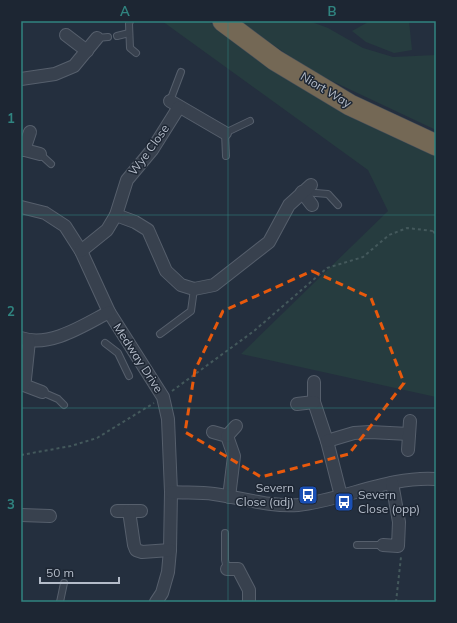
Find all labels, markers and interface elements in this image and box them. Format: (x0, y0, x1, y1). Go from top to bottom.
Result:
text: A (120, 3, 130, 19)
text: B (328, 3, 337, 19)
street label: Niort Way (298, 69, 355, 111)
text: 1 (7, 110, 15, 126)
street label: Wye Close (125, 121, 172, 178)
text: 2 (7, 303, 15, 319)
street label: Medway Drive (110, 320, 166, 395)
place label: Severn Close (adj) (236, 480, 294, 509)
bus stop icon: Severn Close (adj) (297, 484, 319, 506)
place label: Severn Close (opp) (358, 487, 420, 516)
bus stop icon: Severn Close (opp) (333, 491, 355, 513)
text: 3 (7, 496, 15, 512)
scale bar (40, 559, 119, 585)
text: 50 m (46, 565, 74, 580)

